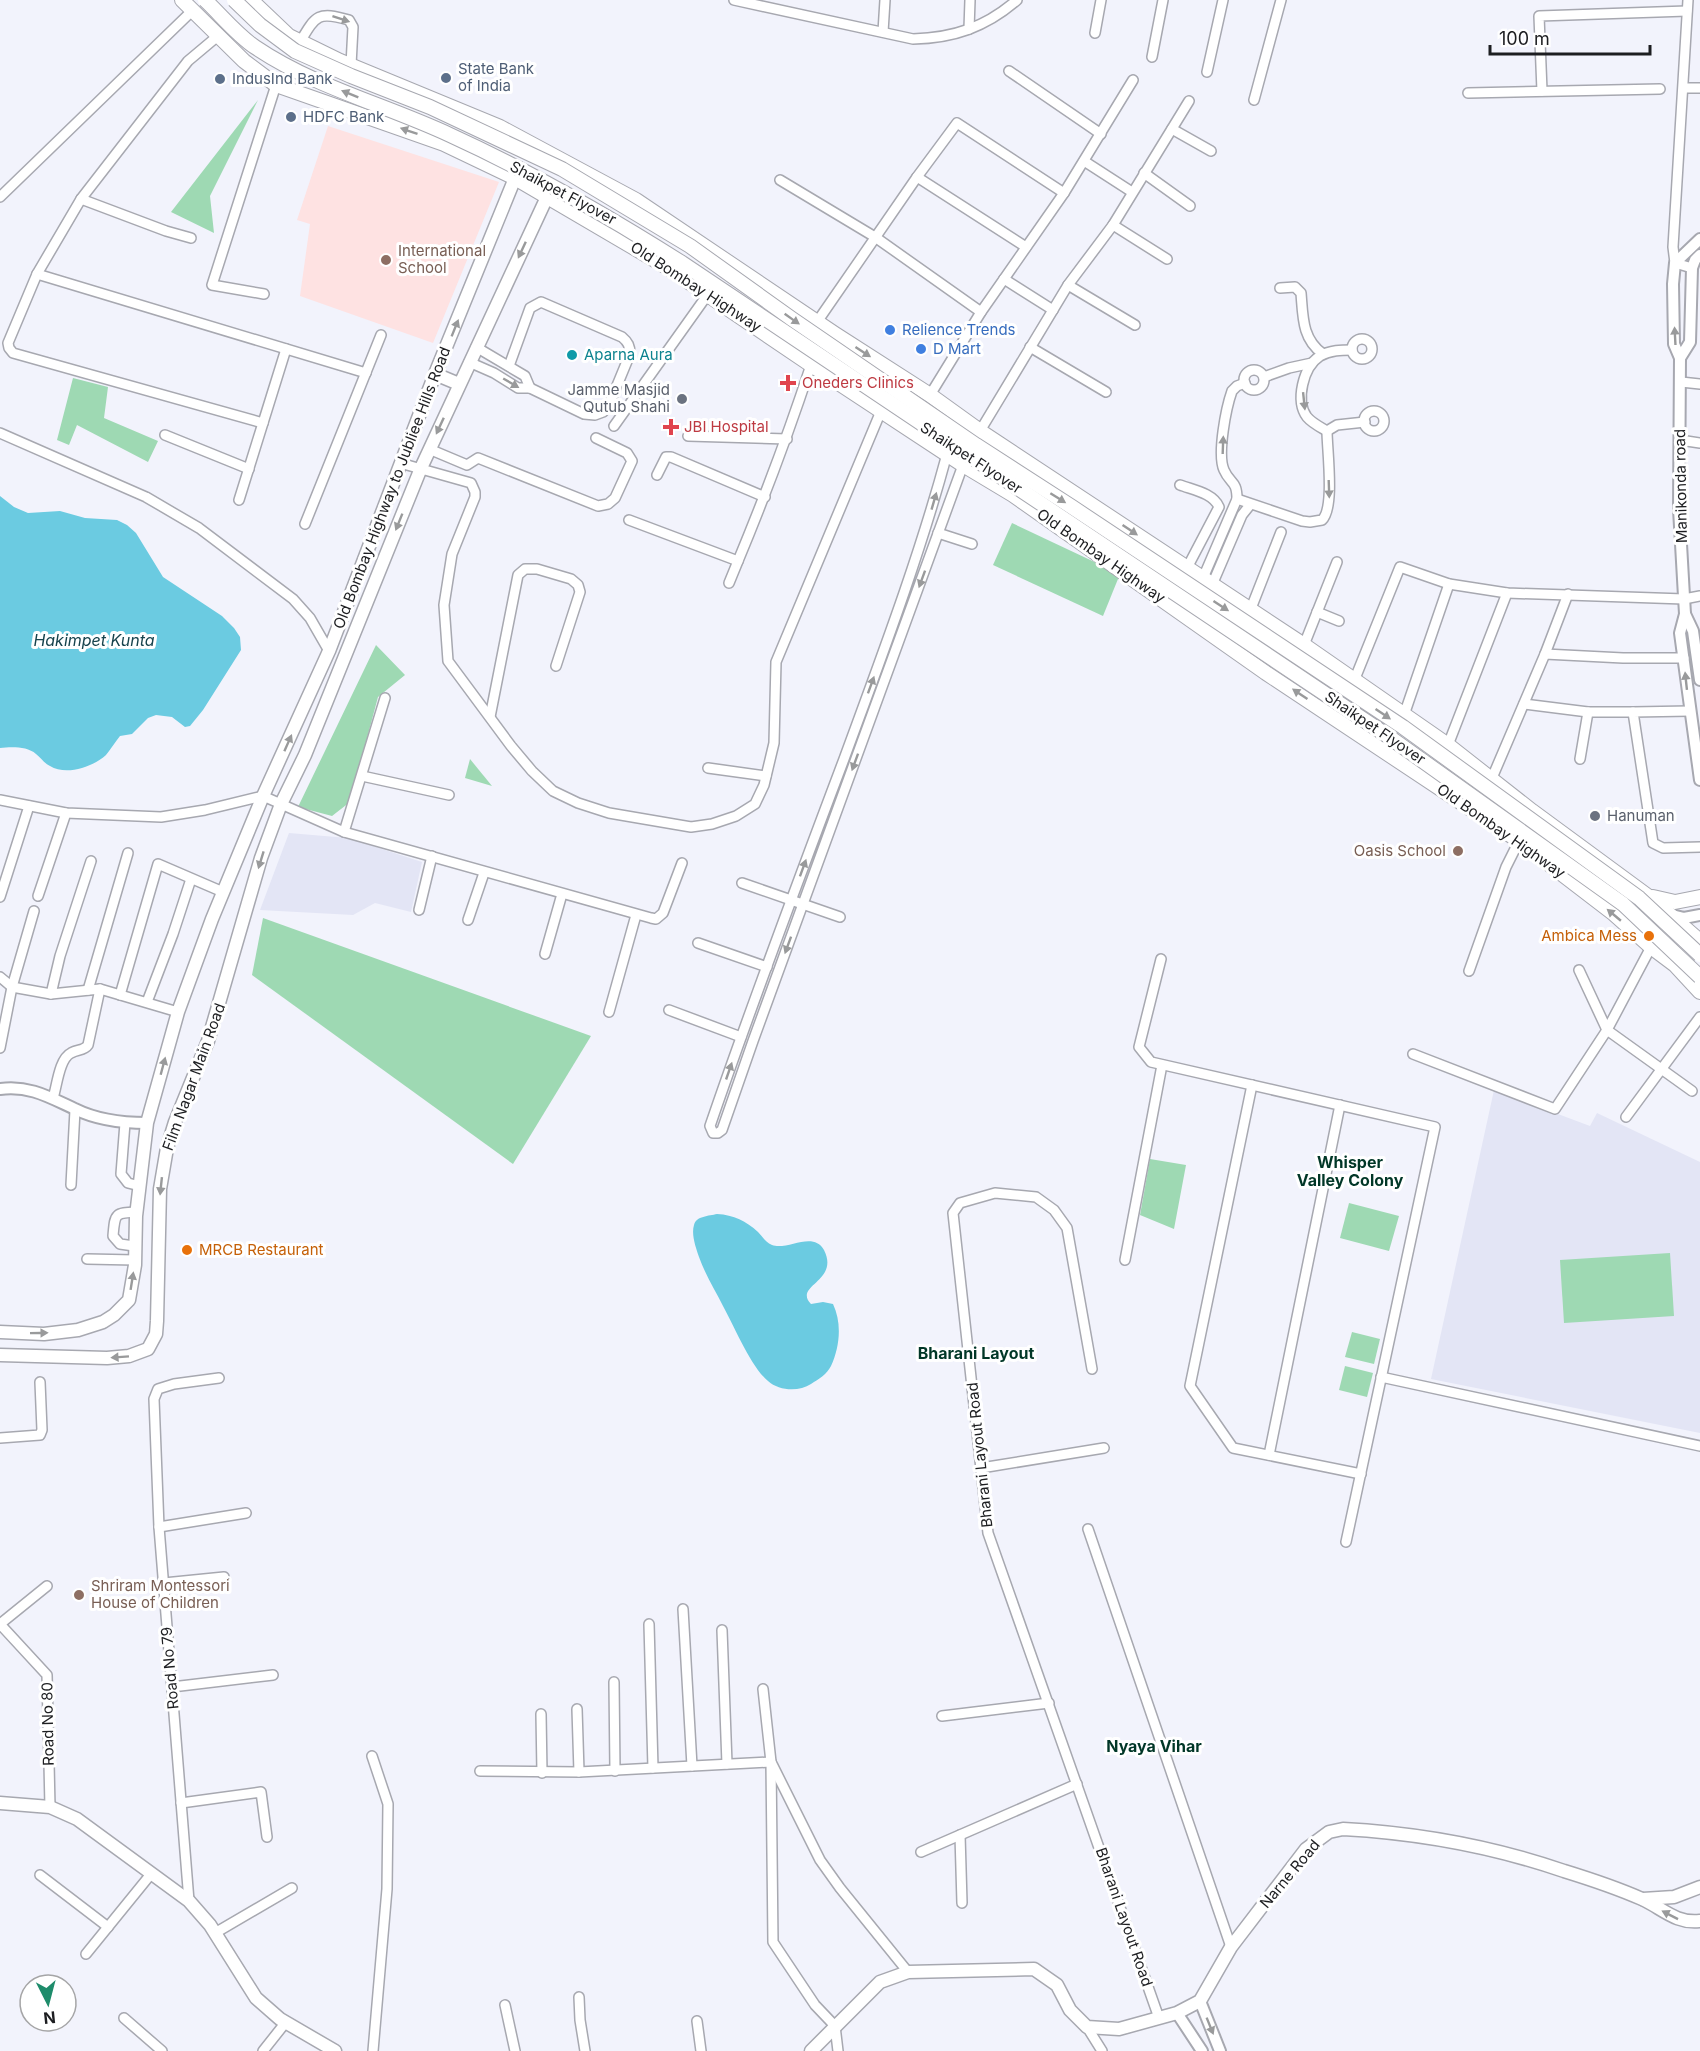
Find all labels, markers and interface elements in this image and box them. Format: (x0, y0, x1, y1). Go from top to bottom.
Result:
one-way arrow (332, 15, 350, 24)
scale bar (1490, 18, 1650, 56)
text: 100 m (1499, 28, 1550, 49)
place label: State Bank of India (458, 59, 535, 95)
place label: IndusInd Bank (232, 69, 333, 88)
marker: State Bank of India (439, 71, 453, 85)
marker: IndusInd Bank (213, 72, 227, 86)
one-way arrow (341, 89, 359, 98)
place label: HDFC Bank (303, 107, 385, 126)
marker: HDFC Bank (284, 110, 298, 124)
one-way arrow (400, 126, 418, 136)
street label: Shaikpet Flyover (507, 157, 620, 229)
street label: Old Bombay Highway (627, 237, 766, 336)
place label: International School (398, 241, 486, 277)
one-way arrow (517, 241, 526, 258)
marker: International School (379, 253, 393, 267)
one-way arrow (783, 313, 799, 325)
one-way arrow (450, 319, 460, 337)
place label: Relience Trends (902, 320, 1016, 339)
marker: Relience Trends (883, 323, 897, 337)
one-way arrow (1670, 326, 1679, 345)
place label: D Mart (933, 339, 981, 358)
marker: D Mart (914, 342, 928, 356)
street label: Old Bombay Highway to Jubliee Hills Road (329, 344, 454, 632)
place label: Aparna Aura (584, 345, 673, 364)
one-way arrow (855, 347, 871, 358)
marker: Aparna Aura (565, 348, 579, 362)
place label: Oneders Clinics (802, 373, 914, 392)
marker: Oneders Clinics (779, 374, 797, 392)
one-way arrow (503, 378, 520, 388)
place label: Jamme Masjid Qutub Shahi (567, 380, 670, 416)
marker: Jamme Masjid Qutub Shahi (675, 392, 689, 406)
one-way arrow (1299, 392, 1308, 411)
place label: JBI Hospital (684, 417, 769, 436)
one-way arrow (435, 418, 444, 435)
marker: JBI Hospital (662, 418, 680, 436)
street label: Shaikpet Flyover (917, 418, 1026, 498)
street label: Manikonda road (1670, 429, 1691, 543)
one-way arrow (1218, 436, 1227, 455)
one-way arrow (1324, 480, 1333, 499)
one-way arrow (930, 491, 939, 509)
one-way arrow (1050, 492, 1066, 503)
street label: Old Bombay Highway (1033, 504, 1170, 607)
one-way arrow (394, 513, 403, 531)
one-way arrow (1122, 524, 1138, 535)
one-way arrow (916, 570, 926, 588)
one-way arrow (1213, 600, 1229, 611)
water label: Hakimpet Kunta (33, 630, 155, 650)
one-way arrow (1681, 671, 1691, 690)
one-way arrow (867, 676, 877, 694)
street label: Shaikpet Flyover (1321, 687, 1430, 769)
one-way arrow (1292, 689, 1308, 700)
one-way arrow (1375, 708, 1391, 719)
one-way arrow (283, 733, 293, 751)
one-way arrow (849, 753, 859, 771)
street label: Old Bombay Highway (1433, 779, 1570, 882)
place label: Hanuman (1607, 806, 1675, 825)
marker: Hanuman (1588, 809, 1602, 823)
place label: Oasis School (1354, 841, 1446, 860)
marker: Oasis School (1451, 844, 1465, 858)
one-way arrow (256, 851, 265, 869)
one-way arrow (799, 859, 809, 877)
one-way arrow (1606, 908, 1622, 921)
place label: Ambica Mess (1541, 926, 1637, 945)
marker: Ambica Mess (1642, 929, 1656, 943)
one-way arrow (782, 936, 792, 954)
street label: Film Nagar Main Road (158, 1000, 229, 1153)
one-way arrow (159, 1057, 168, 1075)
one-way arrow (725, 1062, 734, 1080)
district label: Whisper Valley Colony (1297, 1152, 1404, 1190)
one-way arrow (156, 1176, 166, 1195)
place label: MRCB Restaurant (199, 1240, 323, 1259)
marker: MRCB Restaurant (180, 1243, 194, 1257)
one-way arrow (128, 1272, 137, 1291)
one-way arrow (29, 1328, 48, 1338)
district label: Bharani Layout (918, 1343, 1034, 1363)
one-way arrow (111, 1352, 130, 1362)
street label: Bharani Layout Road (962, 1382, 997, 1529)
place label: Shriram Montessori House of Children (91, 1576, 230, 1612)
marker: Shriram Montessori House of Children (72, 1588, 86, 1602)
street label: Road No 79 (156, 1626, 183, 1710)
street label: Road No 80 (37, 1682, 58, 1766)
district label: Nyaya Vihar (1106, 1736, 1202, 1756)
street label: Narne Road (1255, 1836, 1324, 1912)
street label: Bharani Layout Road (1092, 1845, 1157, 1989)
one-way arrow (1662, 1910, 1679, 1919)
north arrow (18, 1973, 78, 2033)
text: N (42, 2007, 57, 2029)
one-way arrow (1206, 2017, 1215, 2035)

